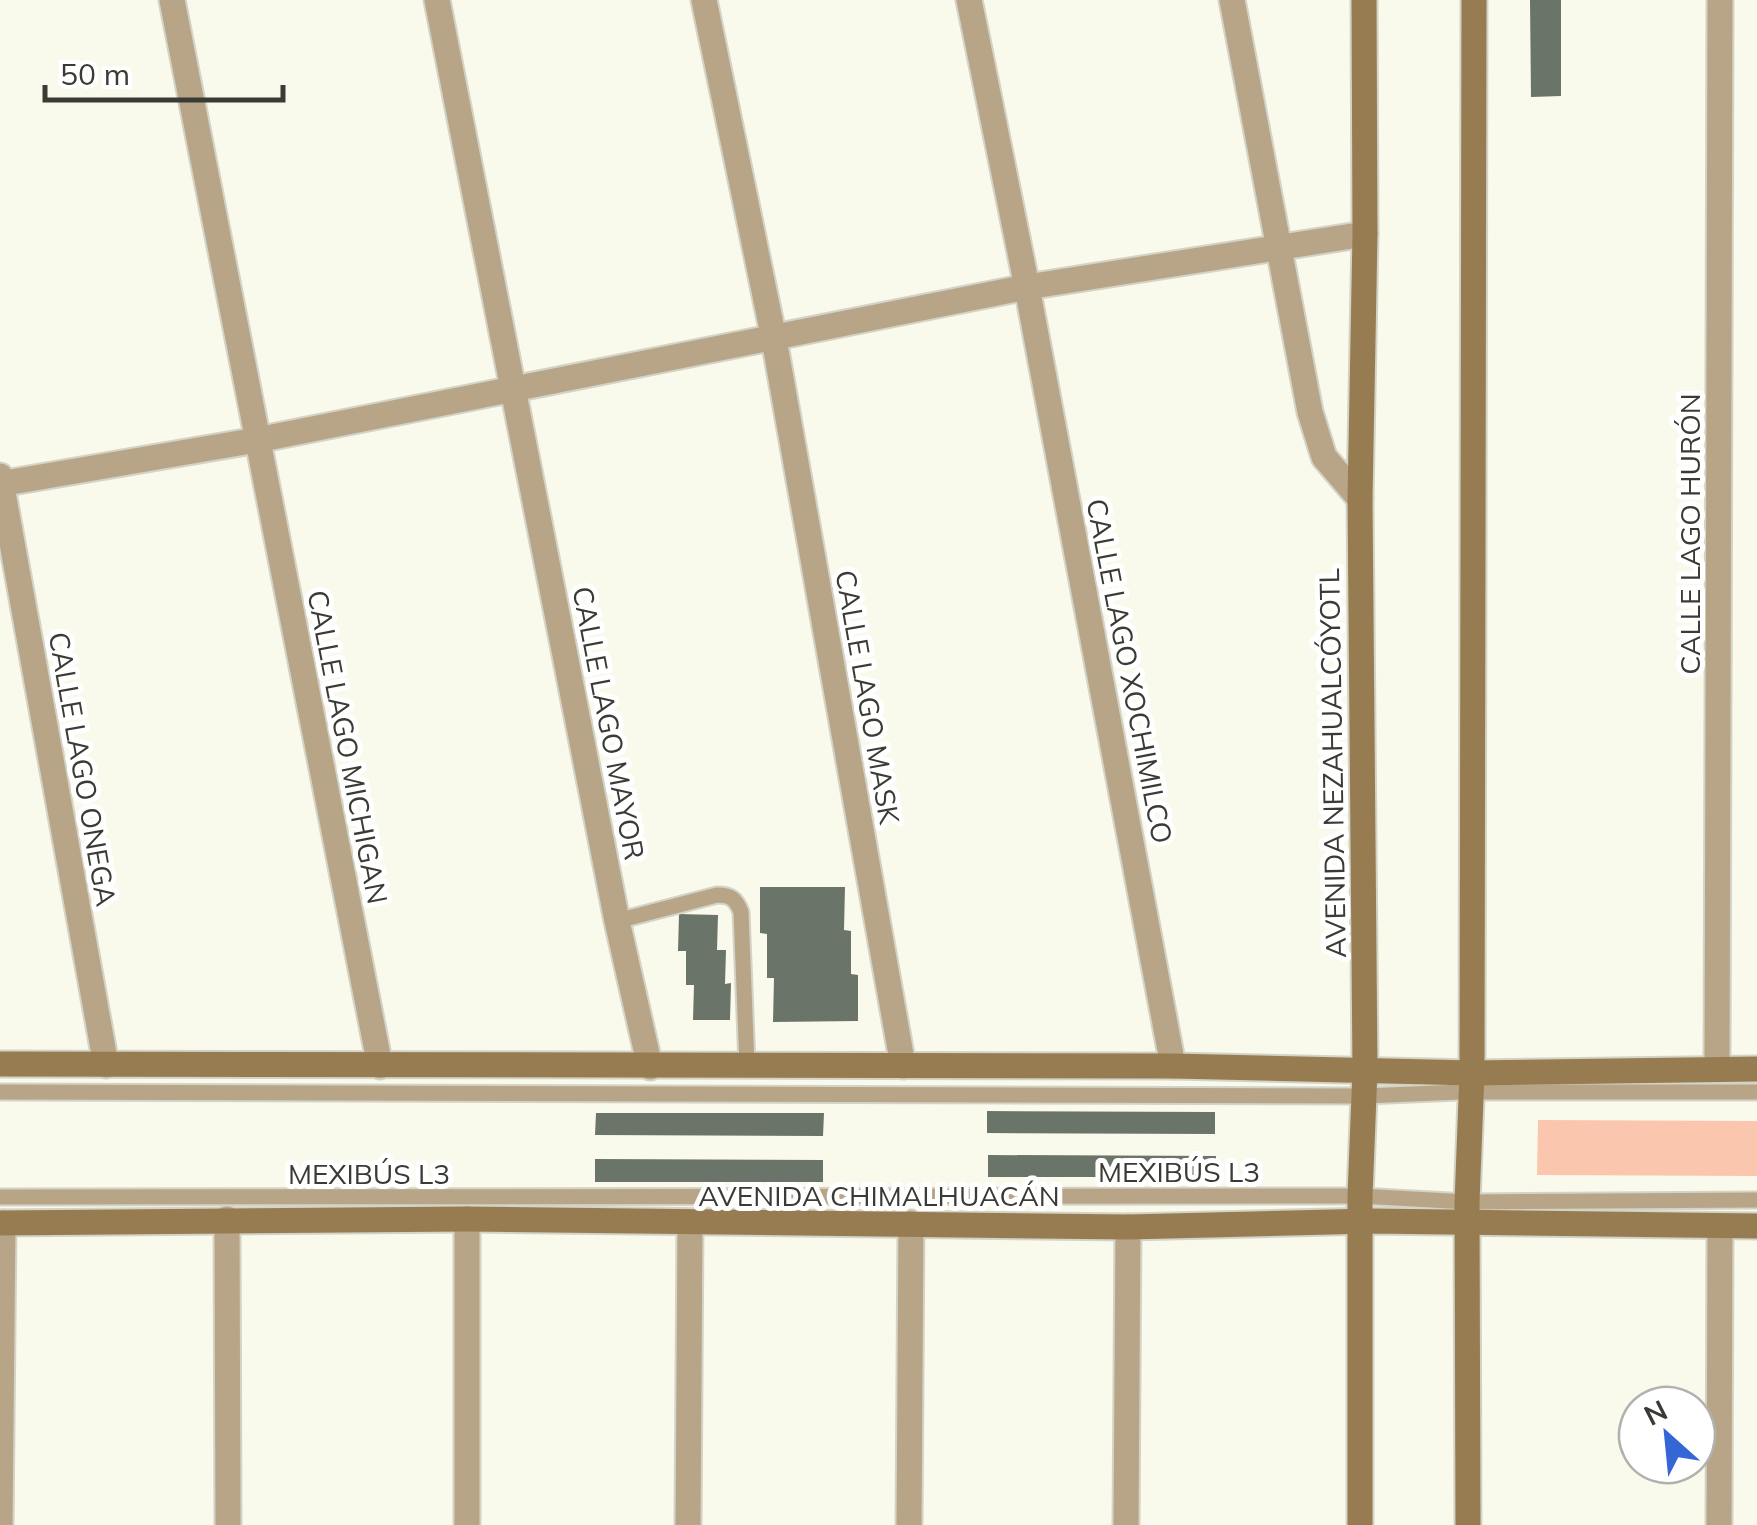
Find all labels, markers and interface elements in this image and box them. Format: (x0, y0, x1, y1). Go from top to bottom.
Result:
scale bar (45, 40, 282, 102)
text: 50 m (60, 55, 130, 93)
street label: CALLE LAGO HURÓN (1672, 393, 1707, 675)
street label: CALLE LAGO XOCHIMILCO (1079, 496, 1181, 846)
street label: CALLE LAGO MASK (828, 567, 908, 828)
street label: AVENIDA NEZAHUALCÓYOTL (1311, 568, 1353, 958)
street label: CALLE LAGO MAYOR (565, 584, 653, 862)
street label: CALLE LAGO MICHIGAN (300, 587, 396, 907)
street label: CALLE LAGO ONEGA (42, 629, 124, 909)
street label: MEXIBÚS L3 (1098, 1154, 1260, 1189)
street label: MEXIBÚS L3 (288, 1156, 450, 1191)
street label: AVENIDA CHIMALHUACÁN (698, 1178, 1060, 1213)
north arrow (1617, 1385, 1717, 1485)
text: N (1638, 1392, 1673, 1433)

